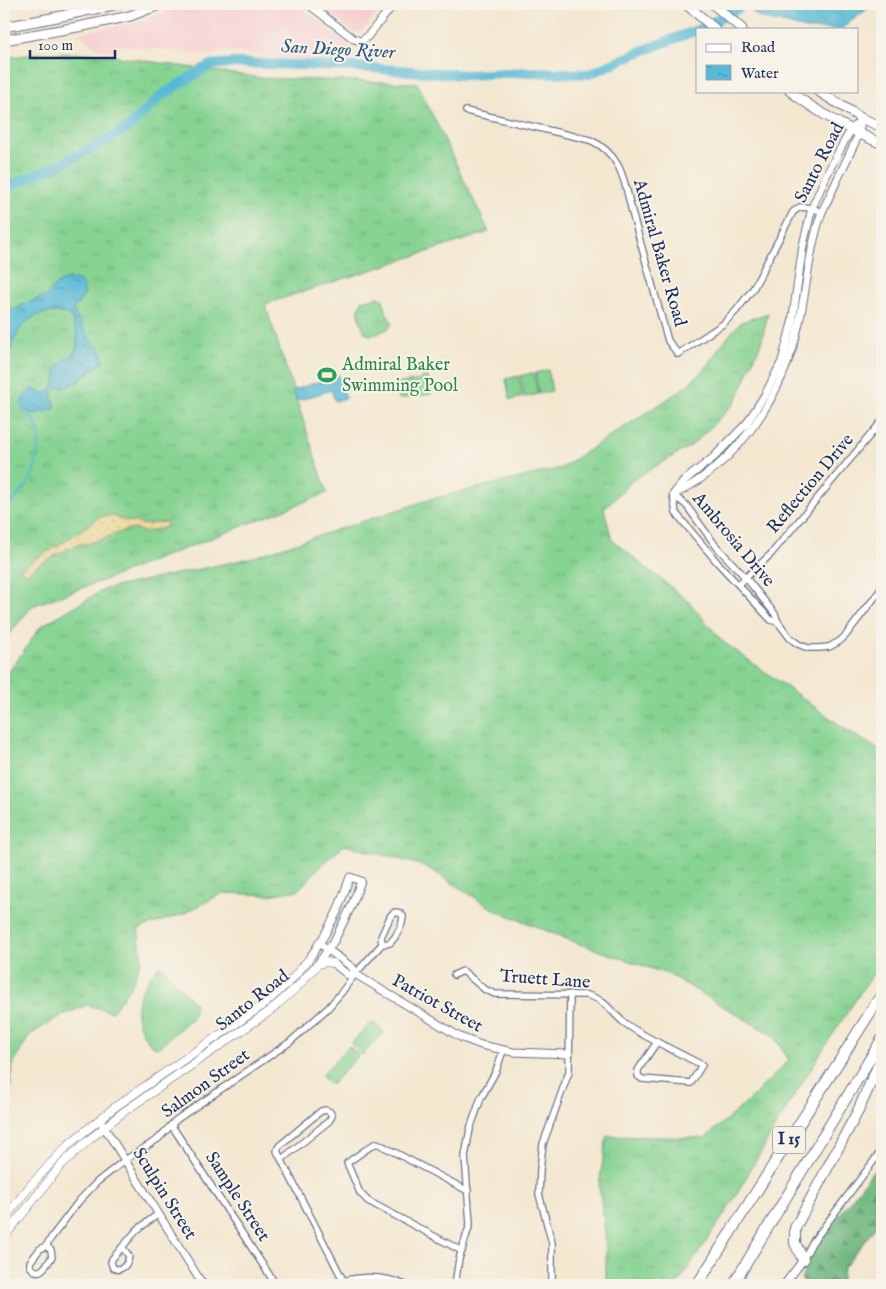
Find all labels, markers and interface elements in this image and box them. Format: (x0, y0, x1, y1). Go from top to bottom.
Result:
scale bar (30, 28, 115, 60)
legend (696, 28, 858, 92)
water label: San Diego River (280, 35, 397, 65)
text: 100 m (38, 36, 74, 55)
text: Road (741, 38, 776, 57)
text: Water (741, 64, 779, 83)
street label: Santo Road (790, 119, 850, 207)
street label: Admiral Baker Road (627, 176, 691, 330)
place label: Admiral Baker Swimming Pool (341, 354, 458, 398)
sports icon: Admiral Baker Swimming Pool (316, 364, 338, 386)
street label: Reflection Drive (762, 429, 860, 539)
street label: Ambrosia Drive (686, 487, 779, 592)
street label: Santo Road (212, 965, 295, 1037)
street label: Truett Lane (499, 965, 591, 995)
street label: Patriot Street (388, 970, 486, 1038)
street label: Salmon Street (157, 1044, 255, 1124)
road number: I 15 (773, 1126, 805, 1154)
street label: Sculpin Street (127, 1144, 201, 1244)
street label: Sample Street (199, 1148, 275, 1246)

